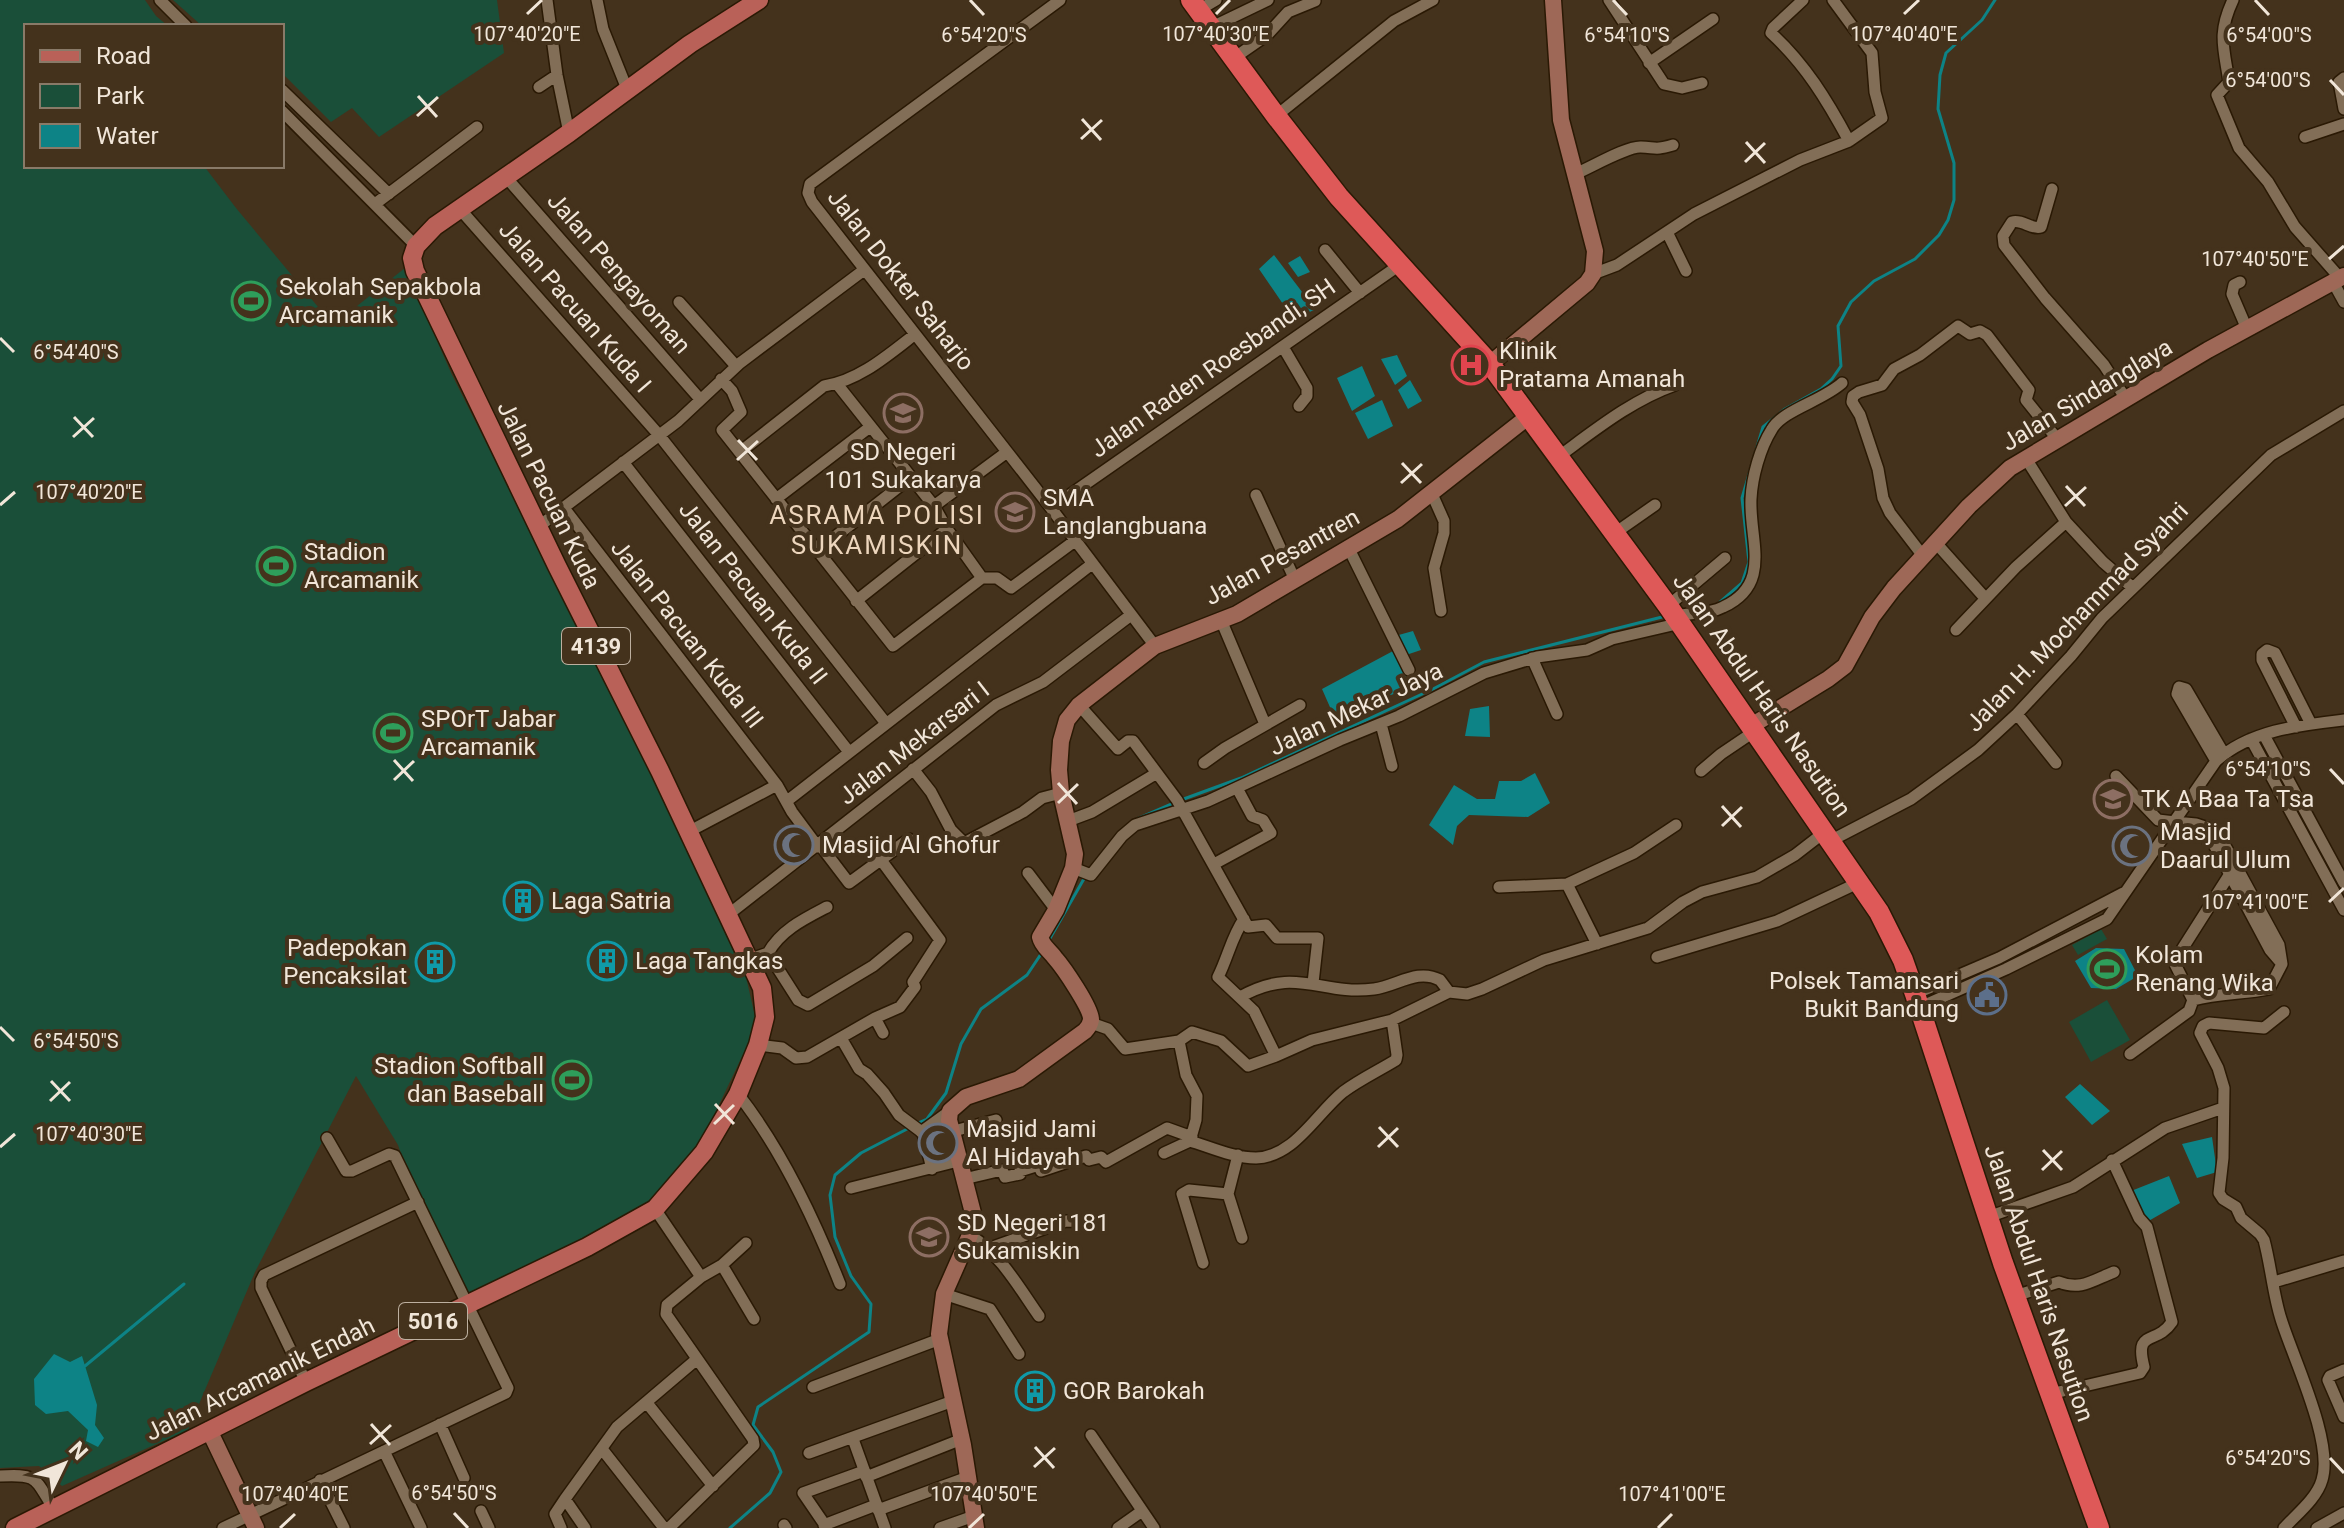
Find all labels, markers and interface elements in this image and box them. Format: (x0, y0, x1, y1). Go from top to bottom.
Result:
text: 107°40'20"E (473, 22, 581, 46)
text: 107°40'30"E (1162, 22, 1270, 46)
text: 107°40'40"E (1850, 22, 1958, 46)
text: 6°54'20"S (941, 23, 1027, 47)
text: 6°54'10"S (1584, 23, 1670, 47)
text: 6°54'00"S (2226, 23, 2312, 47)
legend (24, 24, 284, 168)
text: Road (96, 42, 151, 70)
text: 6°54'00"S (2225, 68, 2311, 92)
text: Park (96, 82, 145, 110)
text: Water (96, 122, 159, 150)
street label: Jalan Dokter Saharjo (822, 184, 980, 376)
street label: Jalan Pengayoman (542, 187, 696, 359)
street label: Jalan Pacuan Kuda I (493, 216, 657, 398)
text: 107°40'50"E (2201, 247, 2309, 271)
place label: Sekolah Sepakbola Arcamanik (279, 273, 482, 329)
street label: Jalan Raden Roesbandi, SH (1085, 273, 1341, 463)
sports icon: Sekolah Sepakbola Arcamanik (230, 280, 272, 322)
street label: Jalan Sindanglaya (1997, 333, 2177, 457)
place label: Klinik Pratama Amanah (1499, 337, 1685, 393)
text: 6°54'40"S (33, 340, 119, 364)
hospital icon: Klinik Pratama Amanah (1450, 344, 1492, 386)
school or university icon: SD Negeri 101 Sukakarya (882, 392, 924, 434)
street label: Jalan Pacuan Kuda (491, 397, 607, 593)
place label: SD Negeri 101 Sukakarya (825, 438, 981, 494)
text: 107°40'20"E (35, 480, 143, 504)
place label: SMA Langlangbuana (1043, 484, 1207, 540)
school or university icon: SMA Langlangbuana (994, 491, 1036, 533)
street label: Jalan Pacuan Kuda II (673, 496, 833, 690)
street label: Jalan H. Mochammad Syahri (1960, 497, 2194, 737)
district label: ASRAMA POLISI SUKAMISKIN (769, 500, 985, 560)
street label: Jalan Pesantren (1200, 503, 1364, 611)
street label: Jalan Pacuan Kuda III (605, 534, 769, 734)
place label: Stadion Arcamanik (304, 538, 419, 594)
sports icon: Stadion Arcamanik (255, 545, 297, 587)
street label: Jalan Abdul Haris Nasution (1667, 568, 1857, 822)
road number: 4139 (562, 628, 630, 664)
street label: Jalan Mekar Jaya (1265, 657, 1447, 761)
street label: Jalan Mekarsari I (833, 676, 995, 810)
place label: SPOrT Jabar Arcamanik (421, 705, 556, 761)
sports icon: SPOrT Jabar Arcamanik (372, 712, 414, 754)
text: 6°54'10"S (2225, 757, 2311, 781)
school or university icon: TK A Baa Ta Tsa (2092, 778, 2134, 820)
place label: TK A Baa Ta Tsa (2141, 785, 2314, 813)
place label: Masjid Daarul Ulum (2160, 818, 2291, 874)
mosque icon: Masjid Al Ghofur (773, 824, 815, 866)
mosque icon: Masjid Daarul Ulum (2111, 825, 2153, 867)
place label: Masjid Al Ghofur (822, 831, 1000, 859)
building icon: Laga Satria (502, 880, 544, 922)
place label: Laga Satria (551, 887, 672, 915)
text: 107°41'00"E (2201, 890, 2309, 914)
place label: Padepokan Pencaksilat (283, 934, 407, 990)
building icon: Laga Tangkas (586, 940, 628, 982)
building icon: Padepokan Pencaksilat (414, 941, 456, 983)
place label: Kolam Renang Wika (2135, 941, 2274, 997)
place label: Laga Tangkas (635, 947, 783, 975)
sports icon: Kolam Renang Wika (2086, 948, 2128, 990)
place label: Polsek Tamansari Bukit Bandung (1769, 967, 1959, 1023)
public building icon: Polsek Tamansari Bukit Bandung (1966, 974, 2008, 1016)
text: 6°54'50"S (33, 1029, 119, 1053)
place label: Stadion Softball dan Baseball (374, 1052, 544, 1108)
sports icon: Stadion Softball dan Baseball (551, 1059, 593, 1101)
place label: Masjid Jami Al Hidayah (966, 1115, 1097, 1171)
text: 107°40'30"E (35, 1122, 143, 1146)
mosque icon: Masjid Jami Al Hidayah (917, 1122, 959, 1164)
street label: Jalan Abdul Haris Nasution (1978, 1141, 2100, 1425)
place label: SD Negeri 181 Sukamiskin (957, 1209, 1109, 1265)
school or university icon: SD Negeri 181 Sukamiskin (908, 1216, 950, 1258)
road number: 5016 (399, 1303, 467, 1339)
street label: Jalan Arcamanik Endah (141, 1311, 379, 1447)
building icon: GOR Barokah (1014, 1370, 1056, 1412)
place label: GOR Barokah (1063, 1377, 1205, 1405)
north arrow (24, 1424, 104, 1504)
text: N (64, 1436, 93, 1465)
text: 6°54'20"S (2225, 1446, 2311, 1470)
text: 6°54'50"S (411, 1481, 497, 1505)
text: 107°40'40"E (241, 1482, 349, 1506)
text: 107°40'50"E (930, 1482, 1038, 1506)
text: 107°41'00"E (1618, 1482, 1726, 1506)

